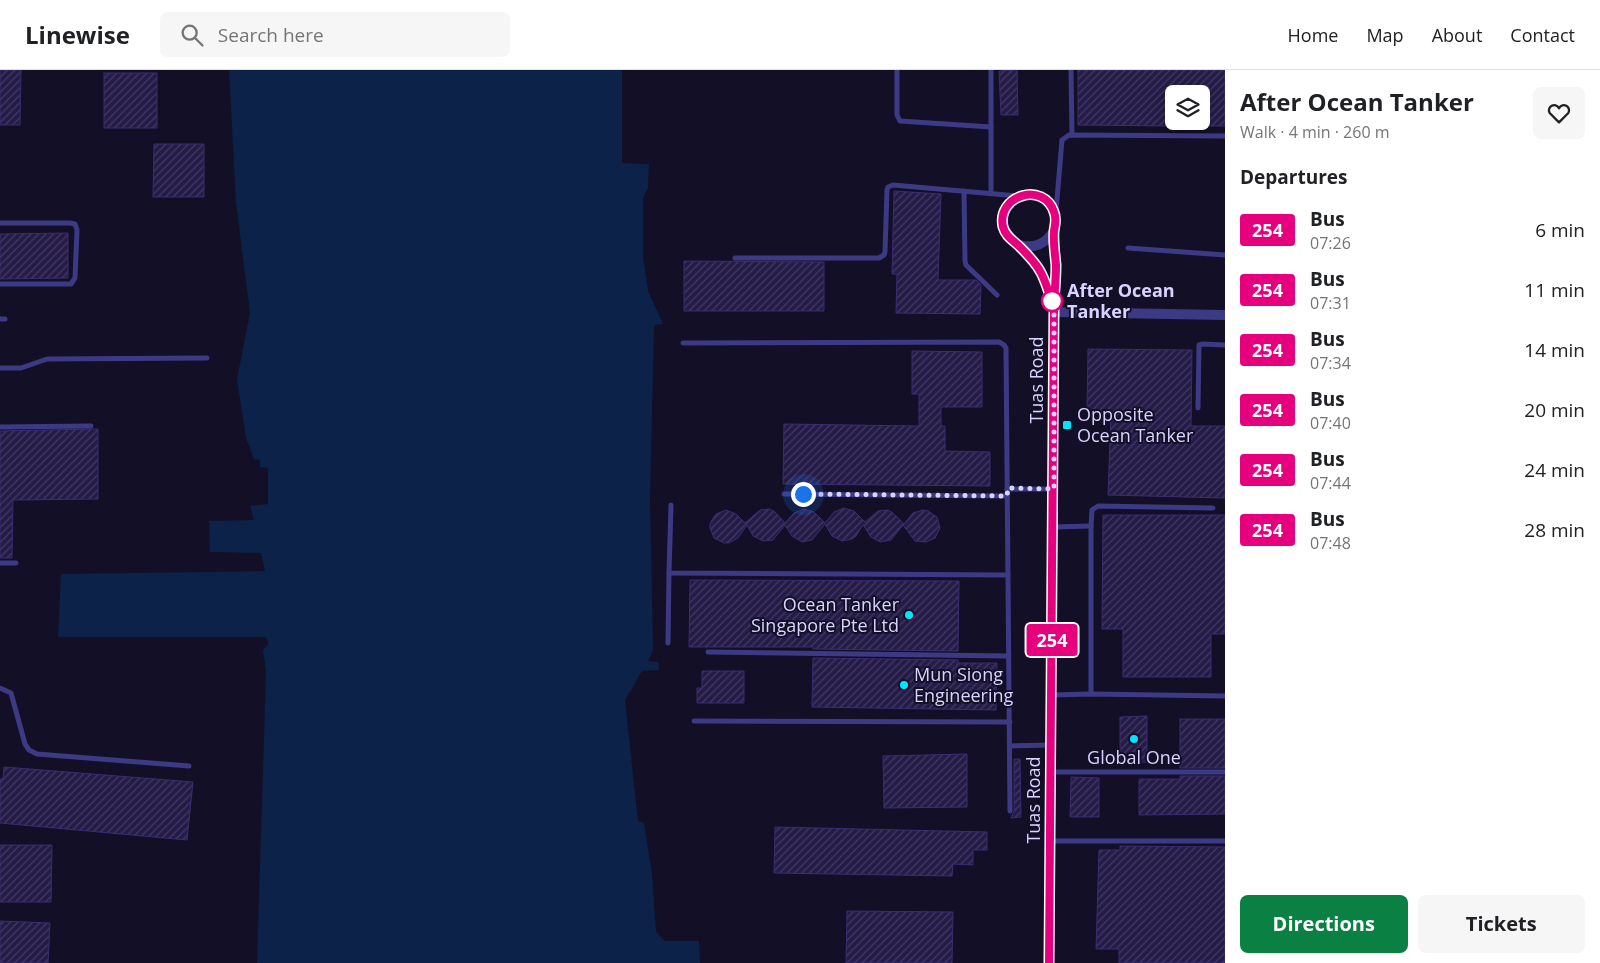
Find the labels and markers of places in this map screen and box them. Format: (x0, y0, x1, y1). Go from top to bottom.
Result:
place label: After Ocean Tanker (1067, 278, 1175, 323)
marker: After Ocean Tanker (1041, 290, 1063, 312)
place label: Opposite Ocean Tanker (1077, 402, 1194, 447)
marker: Opposite Ocean Tanker (1061, 419, 1073, 431)
place label: Ocean Tanker Singapore Pte Ltd (751, 592, 900, 637)
marker: Ocean Tanker Singapore Pte Ltd (903, 609, 915, 621)
place label: Mun Siong Engineering (914, 662, 1014, 707)
marker: Mun Siong Engineering (898, 679, 910, 691)
marker: Global One (1128, 733, 1140, 745)
place label: Global One (1087, 745, 1181, 769)

